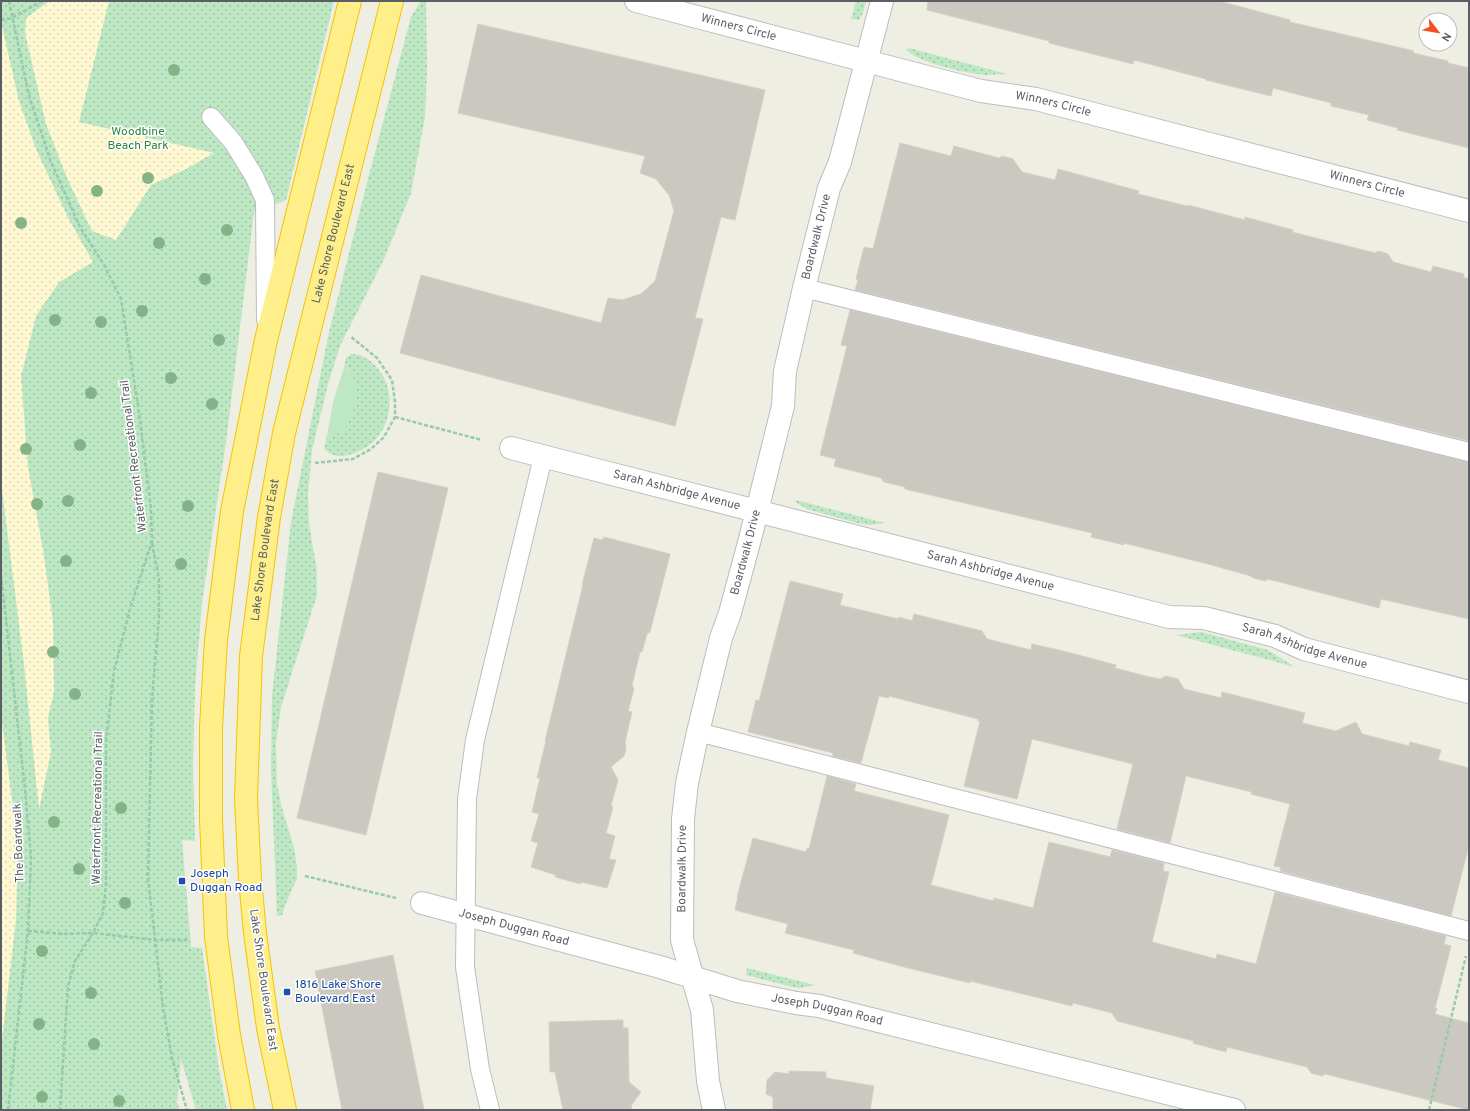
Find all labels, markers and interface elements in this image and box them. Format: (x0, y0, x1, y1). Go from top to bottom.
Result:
street label: Winners Circle (699, 10, 778, 45)
north arrow (1418, 12, 1458, 52)
text: N (1438, 30, 1454, 44)
street label: Winners Circle (1014, 88, 1093, 121)
park label: Woodbine Beach Park (107, 124, 169, 154)
street label: Lake Shore Boulevard East (309, 162, 359, 305)
street label: Winners Circle (1327, 167, 1406, 202)
street label: Boardwalk Drive (798, 192, 835, 282)
street label: Waterfront Recreational Trail (117, 379, 151, 533)
street label: Sarah Ashbridge Avenue (611, 467, 742, 515)
street label: Lake Shore Boulevard East (248, 478, 284, 622)
street label: Boardwalk Drive (727, 508, 765, 597)
street label: Sarah Ashbridge Avenue (925, 547, 1056, 595)
street label: Sarah Ashbridge Avenue (1240, 620, 1369, 673)
street label: Waterfront Recreational Trail (89, 731, 107, 885)
street label: The Boardwalk (10, 803, 28, 883)
street label: Boardwalk Drive (674, 825, 691, 913)
place label: Joseph Duggan Road (190, 866, 262, 896)
marker: Joseph Duggan Road (177, 876, 187, 886)
street label: Joseph Duggan Road (457, 905, 571, 950)
street label: Lake Shore Boulevard East (245, 908, 281, 1052)
place label: 1816 Lake Shore Boulevard East (295, 977, 381, 1007)
marker: 1816 Lake Shore Boulevard East (282, 987, 292, 997)
street label: Joseph Duggan Road (770, 990, 884, 1030)

